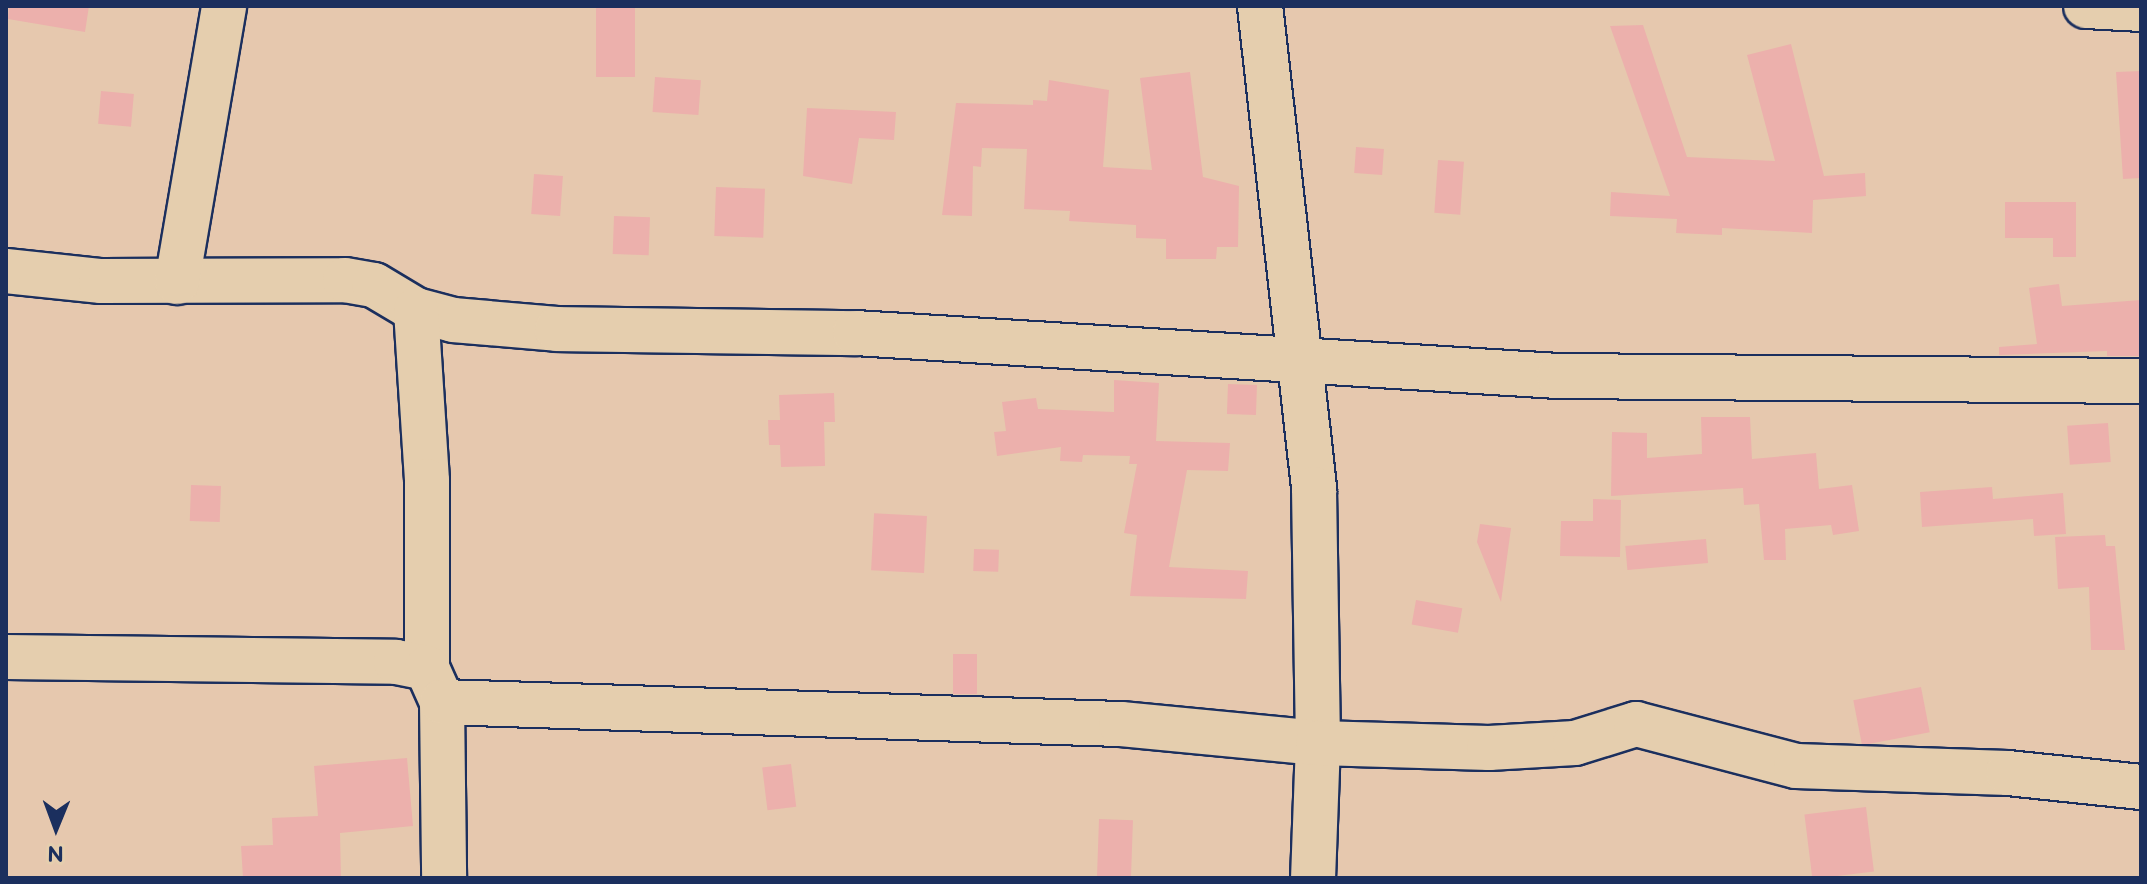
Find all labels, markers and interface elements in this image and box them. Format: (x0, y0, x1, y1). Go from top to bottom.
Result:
north arrow (16, 788, 96, 868)
text: N (47, 839, 64, 866)

